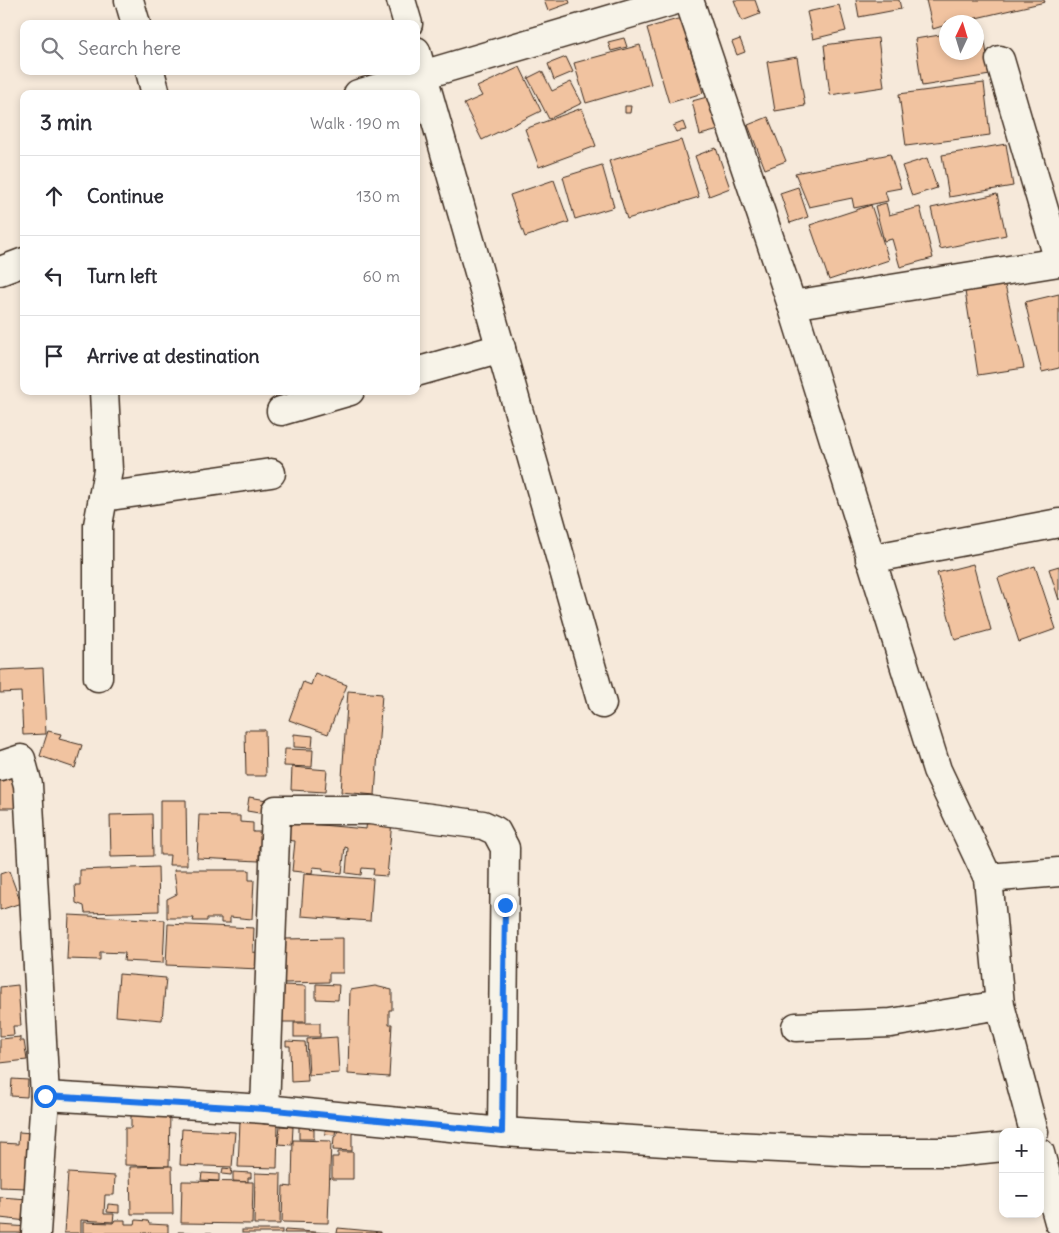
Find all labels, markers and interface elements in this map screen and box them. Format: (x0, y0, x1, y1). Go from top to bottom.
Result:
north arrow (939, 15, 984, 60)
search box (20, 20, 420, 75)
icon: search (38, 34, 66, 62)
text: Search here (78, 36, 181, 60)
text: 3 min (40, 109, 92, 136)
text: Walk · 190 m (310, 113, 400, 133)
icon: ahead (40, 182, 68, 210)
text: Continue (87, 184, 164, 208)
text: 130 m (356, 186, 400, 206)
icon: left (40, 262, 68, 290)
text: Turn left (87, 264, 157, 288)
text: 60 m (362, 266, 400, 286)
icon: arrive (40, 342, 68, 370)
text: Arrive at destination (87, 344, 260, 368)
route end (494, 894, 517, 917)
route start (34, 1085, 57, 1108)
map controls (999, 1128, 1044, 1218)
button: + (999, 1128, 1044, 1173)
button: − (999, 1173, 1044, 1218)

